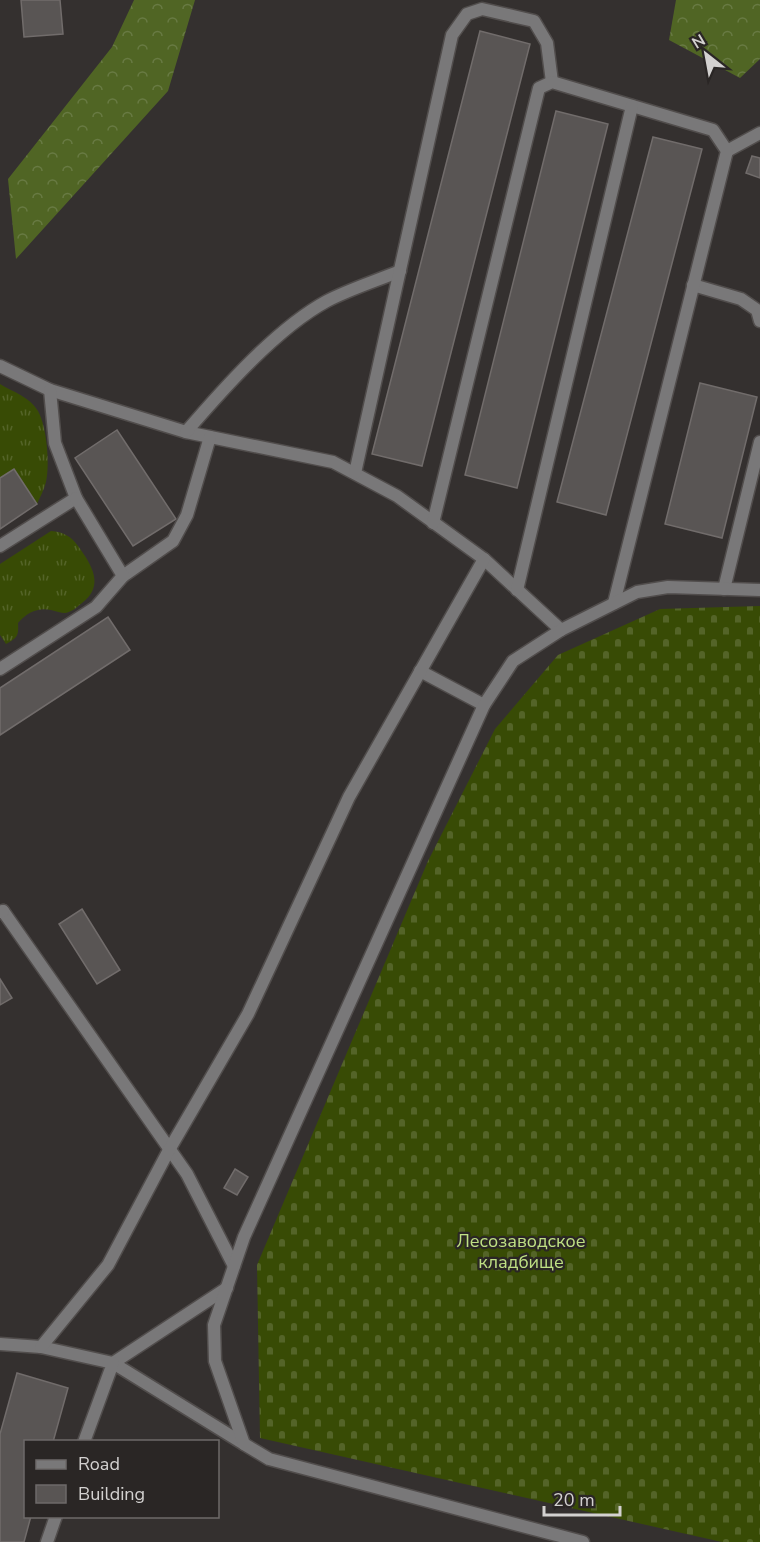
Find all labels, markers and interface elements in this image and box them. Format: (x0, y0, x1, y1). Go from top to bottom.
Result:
north arrow (676, 24, 736, 84)
text: N (688, 29, 710, 55)
park label: Лесозаводское кладбище (456, 1229, 586, 1274)
legend (24, 1440, 219, 1518)
text: Road (78, 1452, 120, 1476)
scale bar (544, 1479, 620, 1517)
text: Building (78, 1482, 145, 1506)
text: 20 m (553, 1488, 595, 1512)

